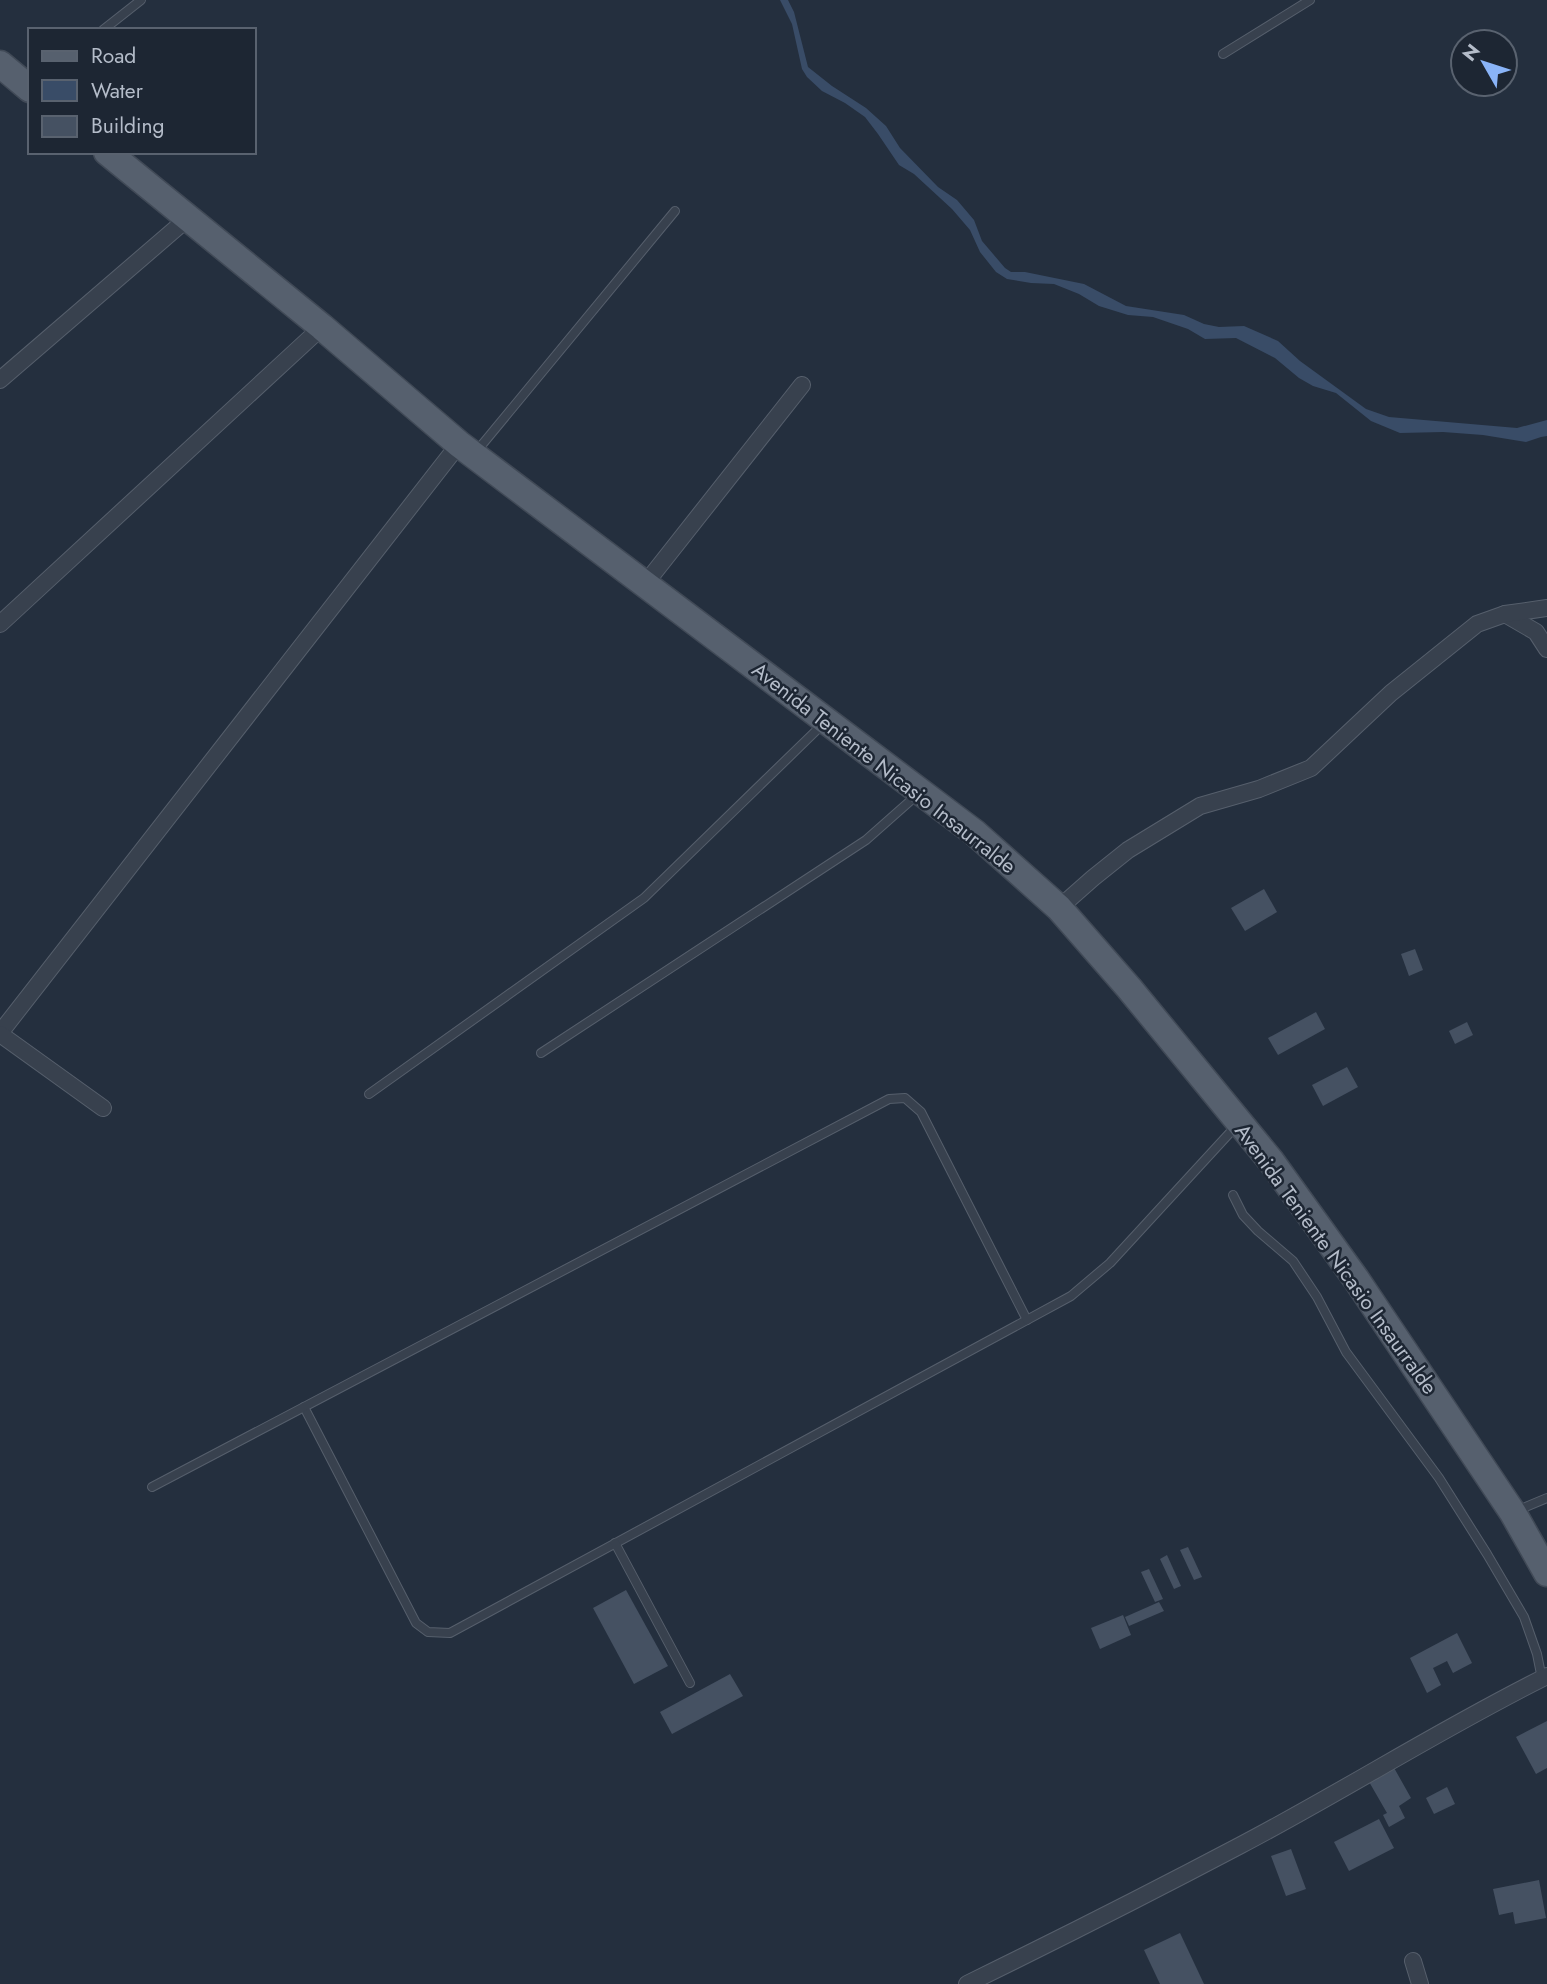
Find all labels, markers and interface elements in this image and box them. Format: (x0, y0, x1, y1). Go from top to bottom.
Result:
legend (28, 28, 256, 154)
north arrow (1449, 28, 1519, 98)
text: N (1456, 38, 1486, 67)
text: Road (91, 41, 136, 71)
text: Water (91, 76, 144, 106)
text: Building (91, 111, 164, 141)
street label: Avenida Teniente Nicasio Insaurralde (746, 655, 1023, 881)
street label: Avenida Teniente Nicasio Insaurralde (1228, 1118, 1445, 1401)

